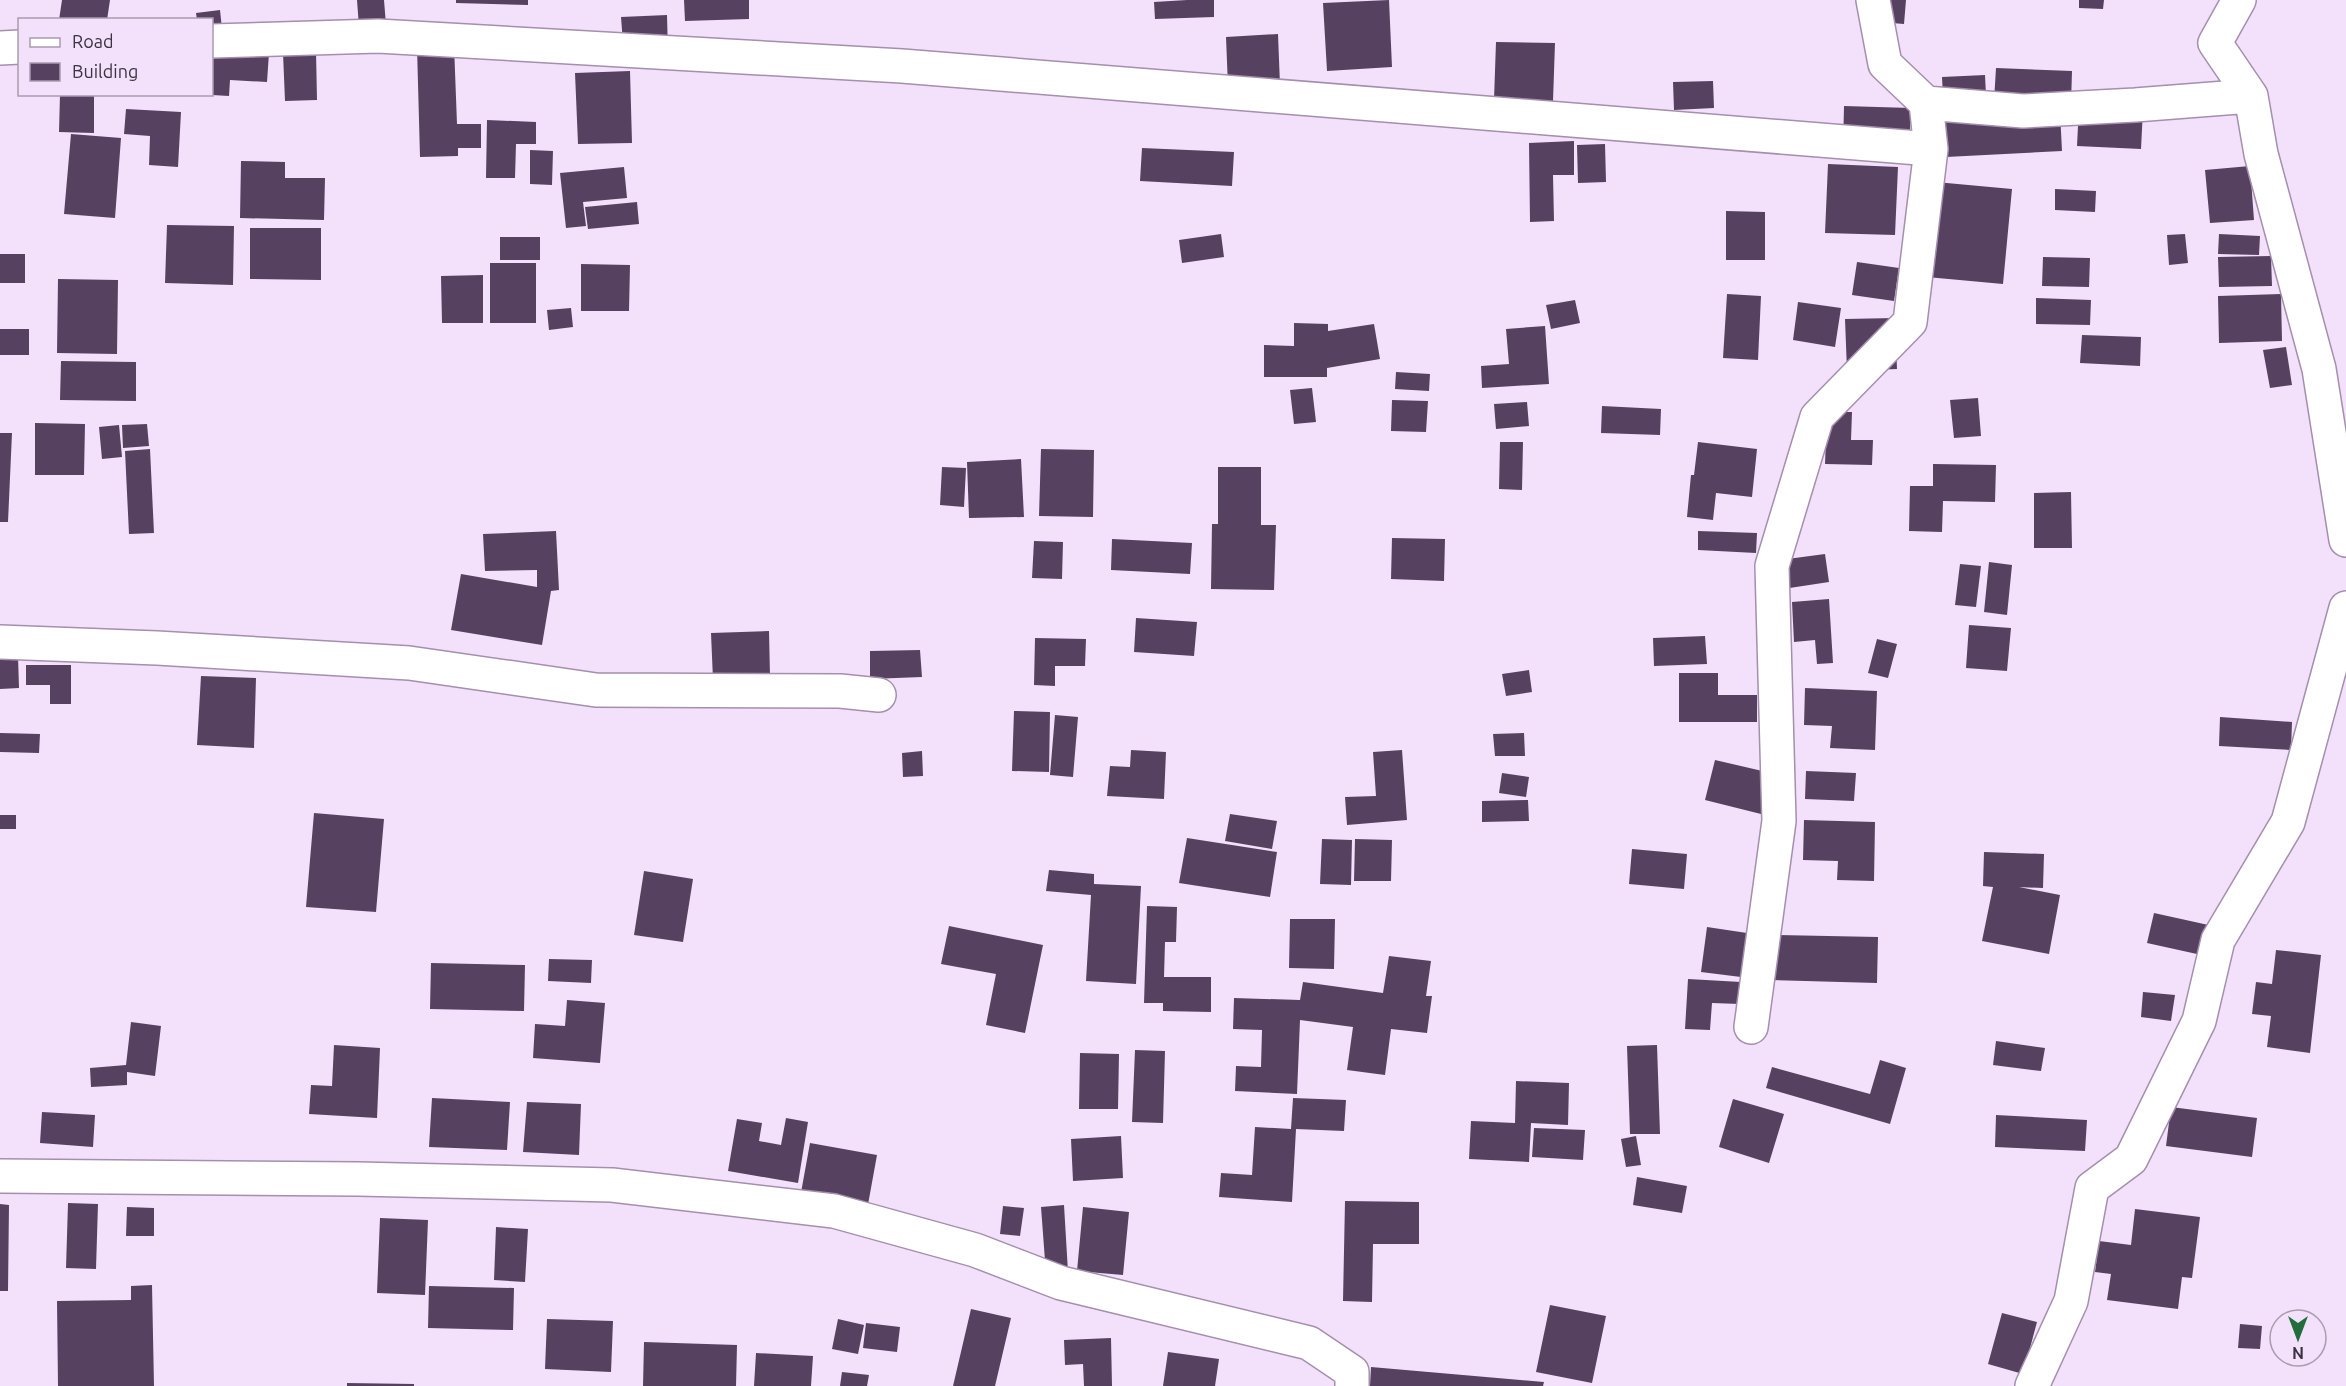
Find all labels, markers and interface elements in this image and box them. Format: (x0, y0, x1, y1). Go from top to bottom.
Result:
legend (18, 18, 213, 96)
text: Road (72, 31, 114, 51)
text: Building (72, 61, 138, 81)
north arrow (2268, 1308, 2328, 1368)
text: N (2292, 1344, 2304, 1362)

